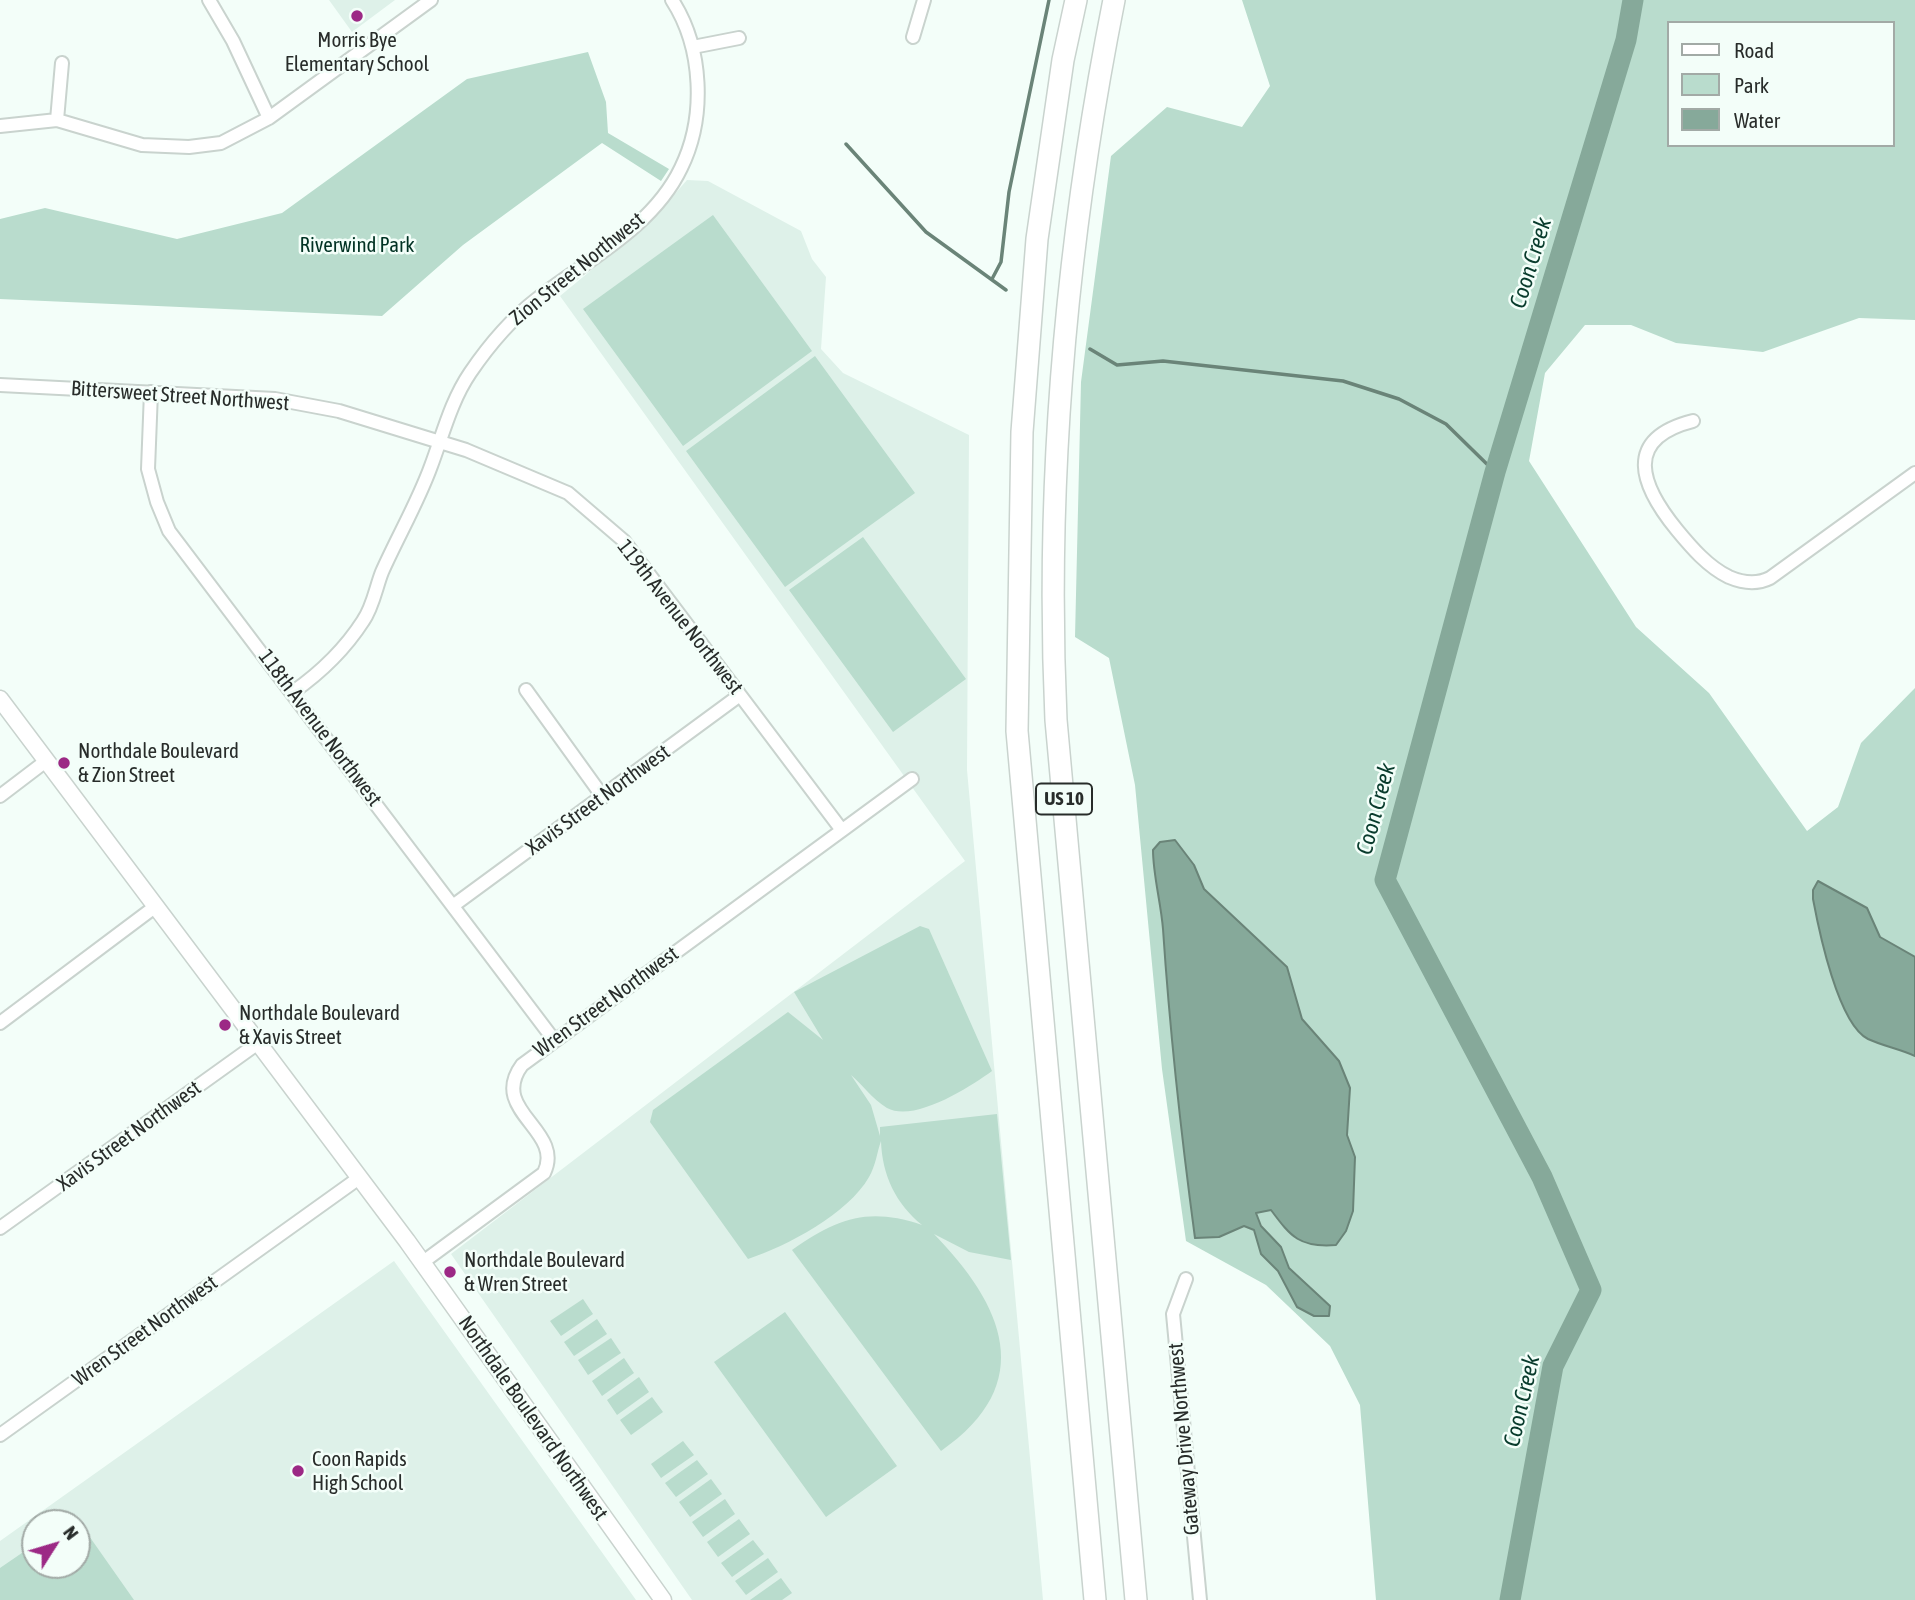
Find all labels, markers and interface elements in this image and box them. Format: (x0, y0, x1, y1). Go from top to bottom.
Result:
marker: Morris Bye Elementary School (349, 8, 365, 24)
legend (1666, 21, 1894, 147)
place label: Morris Bye Elementary School (285, 27, 429, 77)
text: Road (1734, 38, 1774, 62)
text: Park (1734, 73, 1769, 97)
text: Water (1734, 108, 1780, 132)
street label: Zion Street Northwest (505, 207, 649, 331)
water label: Coon Creek (1504, 214, 1558, 312)
park label: Riverwind Park (300, 232, 414, 258)
street label: Bittersweet Street Northwest (70, 376, 290, 416)
street label: 119th Avenue Northwest (612, 535, 748, 699)
street label: 118th Avenue Northwest (253, 645, 387, 811)
place label: Northdale Boulevard & Zion Street (78, 738, 239, 788)
street label: Xavis Street Northwest (521, 739, 675, 861)
marker: Northdale Boulevard & Zion Street (56, 755, 72, 771)
water label: Coon Creek (1351, 760, 1401, 858)
road number: US 10 (1036, 784, 1092, 814)
street label: Wren Street Northwest (529, 941, 683, 1063)
place label: Northdale Boulevard & Xavis Street (239, 1000, 400, 1050)
marker: Northdale Boulevard & Xavis Street (217, 1017, 233, 1033)
street label: Xavis Street Northwest (52, 1075, 206, 1197)
place label: Northdale Boulevard & Wren Street (464, 1247, 625, 1297)
marker: Northdale Boulevard & Wren Street (442, 1264, 458, 1280)
street label: Wren Street Northwest (68, 1270, 222, 1392)
street label: Northdale Boulevard Northwest (453, 1311, 613, 1525)
street label: Gateway Drive Northwest (1163, 1342, 1205, 1536)
water label: Coon Creek (1498, 1352, 1546, 1450)
place label: Coon Rapids High School (312, 1446, 407, 1496)
marker: Coon Rapids High School (290, 1463, 306, 1479)
north arrow (21, 1509, 91, 1579)
text: N (59, 1521, 83, 1544)

